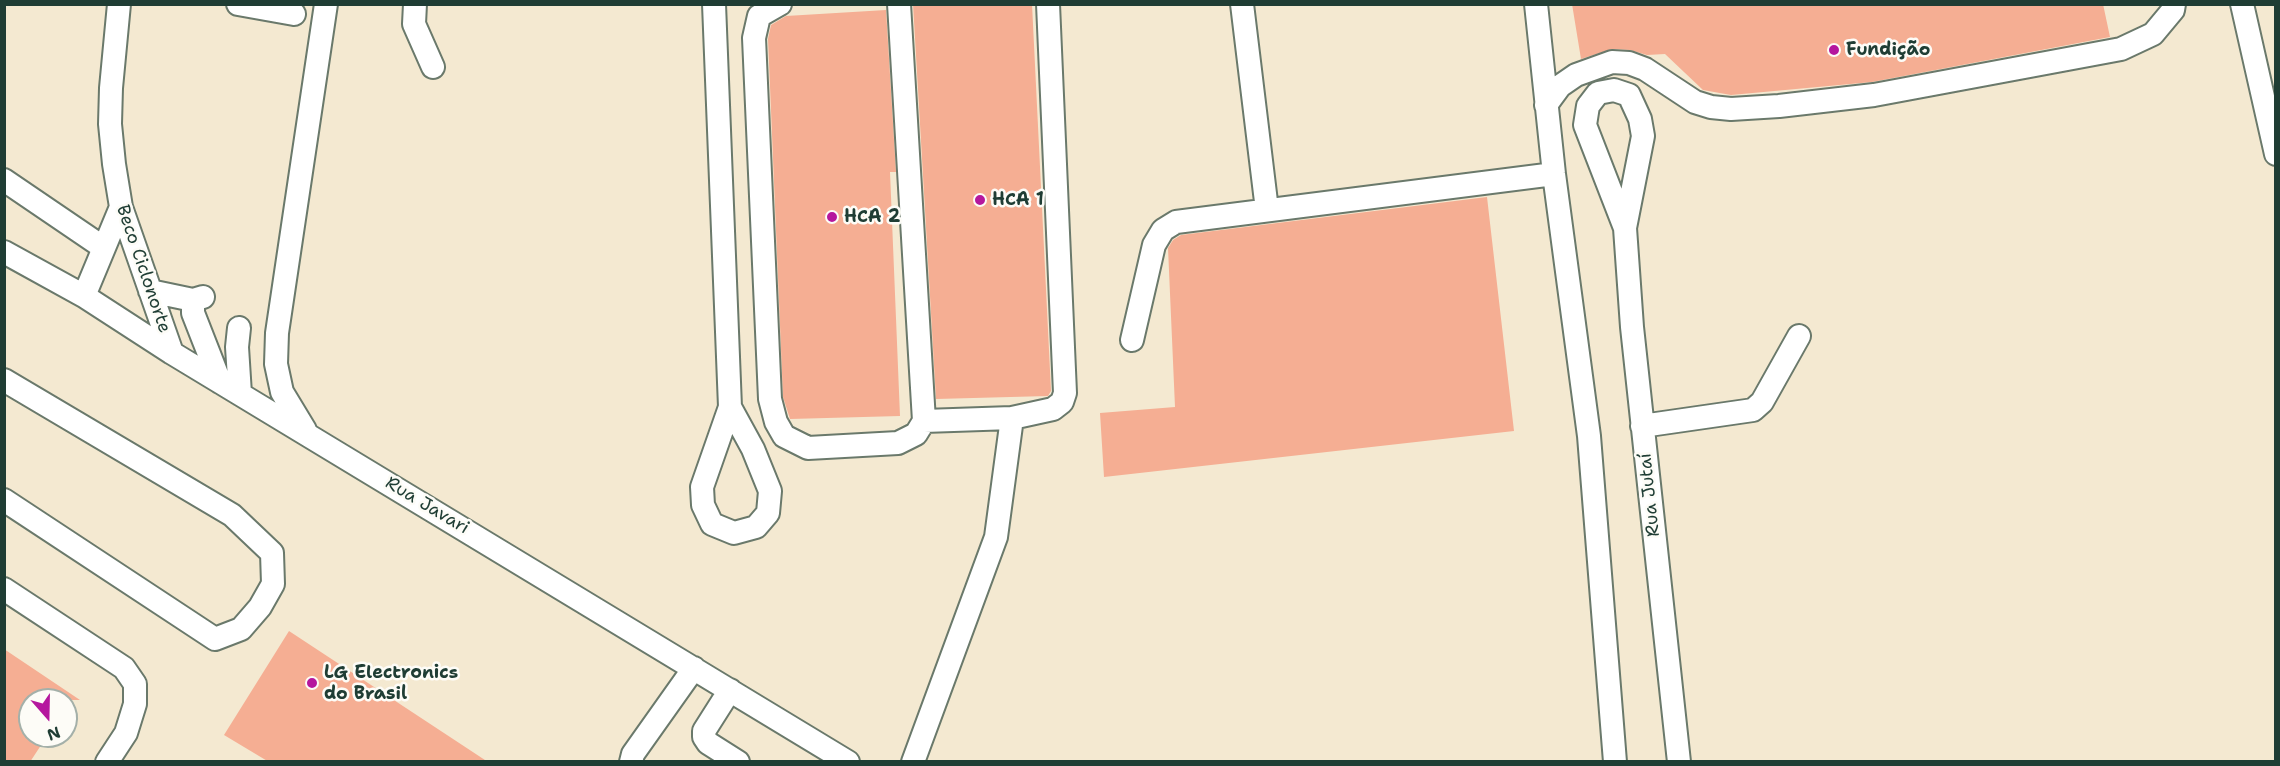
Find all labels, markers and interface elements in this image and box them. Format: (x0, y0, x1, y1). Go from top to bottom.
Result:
place label: Fundição (1846, 39, 1930, 61)
marker: Fundição (1827, 43, 1841, 57)
place label: HCA 1 (992, 189, 1044, 211)
marker: HCA 1 (973, 193, 987, 207)
street label: Beco Ciclonorte (111, 202, 175, 336)
place label: HCA 2 (844, 206, 900, 228)
marker: HCA 2 (825, 210, 839, 224)
street label: Rua Jutaí (1635, 452, 1665, 538)
street label: Rua Javari (381, 473, 473, 539)
place label: LG Electronics do Brasil (324, 662, 458, 704)
marker: LG Electronics do Brasil (305, 676, 319, 690)
north arrow (18, 688, 78, 748)
text: N (44, 721, 63, 746)

